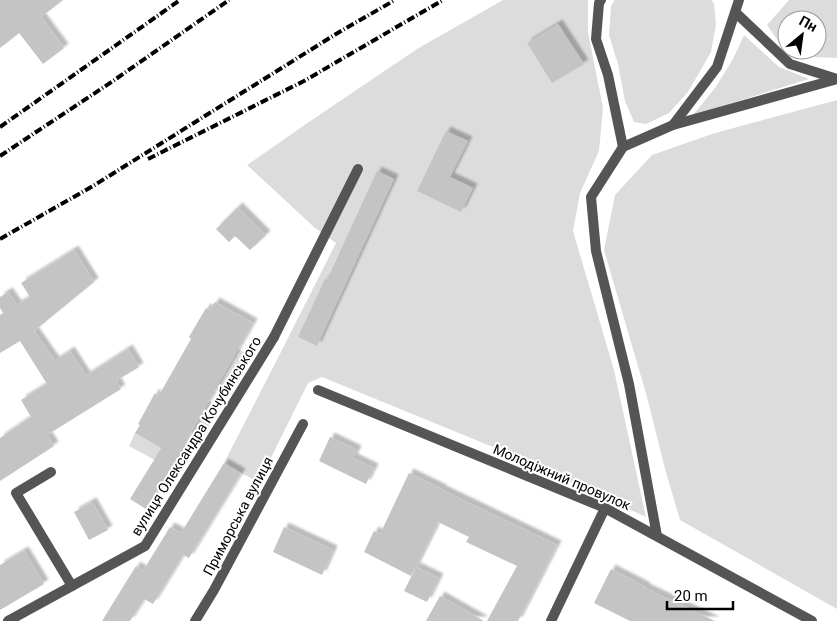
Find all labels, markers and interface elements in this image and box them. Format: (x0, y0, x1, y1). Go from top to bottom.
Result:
north arrow (777, 10, 827, 60)
text: Пн (797, 12, 820, 35)
street label: вулиця Олександра Кочубинського (128, 333, 264, 539)
street label: Молодіжний провулок (491, 441, 634, 513)
street label: Приморська вулиця (200, 454, 276, 578)
scale bar (667, 578, 733, 610)
text: 20 m (674, 587, 708, 605)

